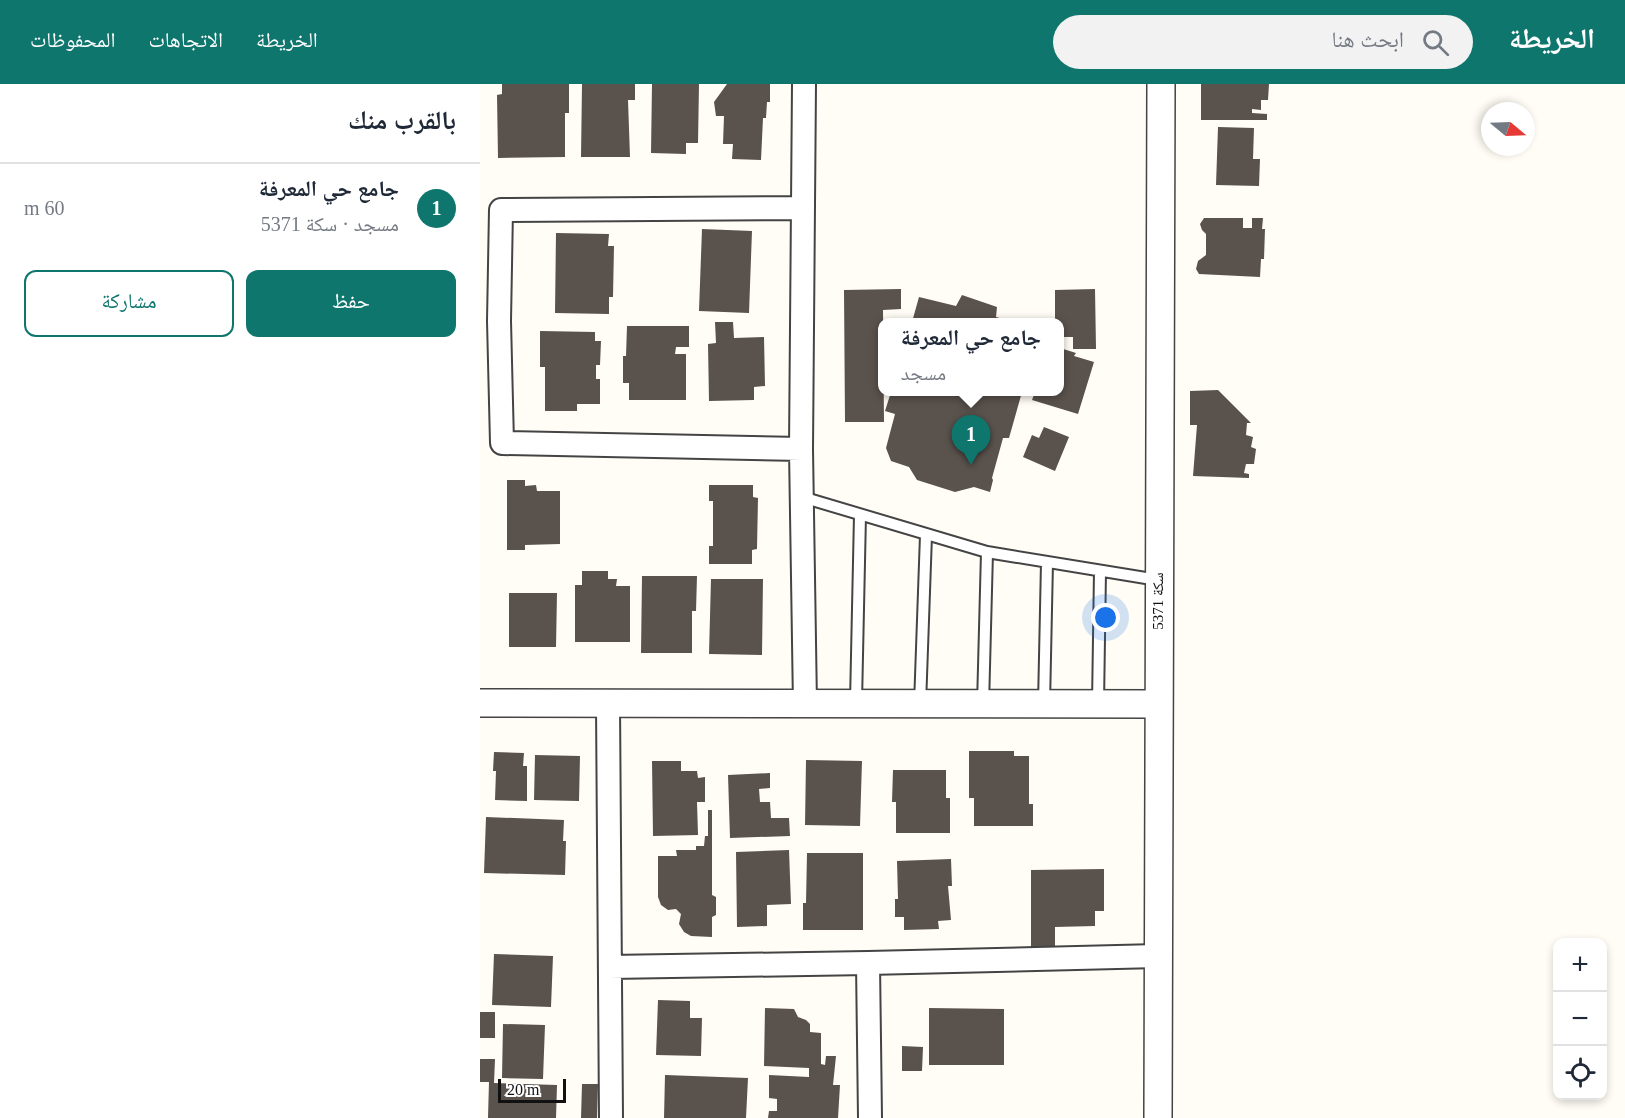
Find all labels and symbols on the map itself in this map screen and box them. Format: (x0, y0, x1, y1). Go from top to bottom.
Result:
north arrow (1481, 102, 1535, 156)
pin: 1 (952, 416, 990, 465)
street label: سكة 5371 (1150, 572, 1166, 630)
your location (1091, 603, 1120, 632)
scale bar (498, 1076, 566, 1104)

